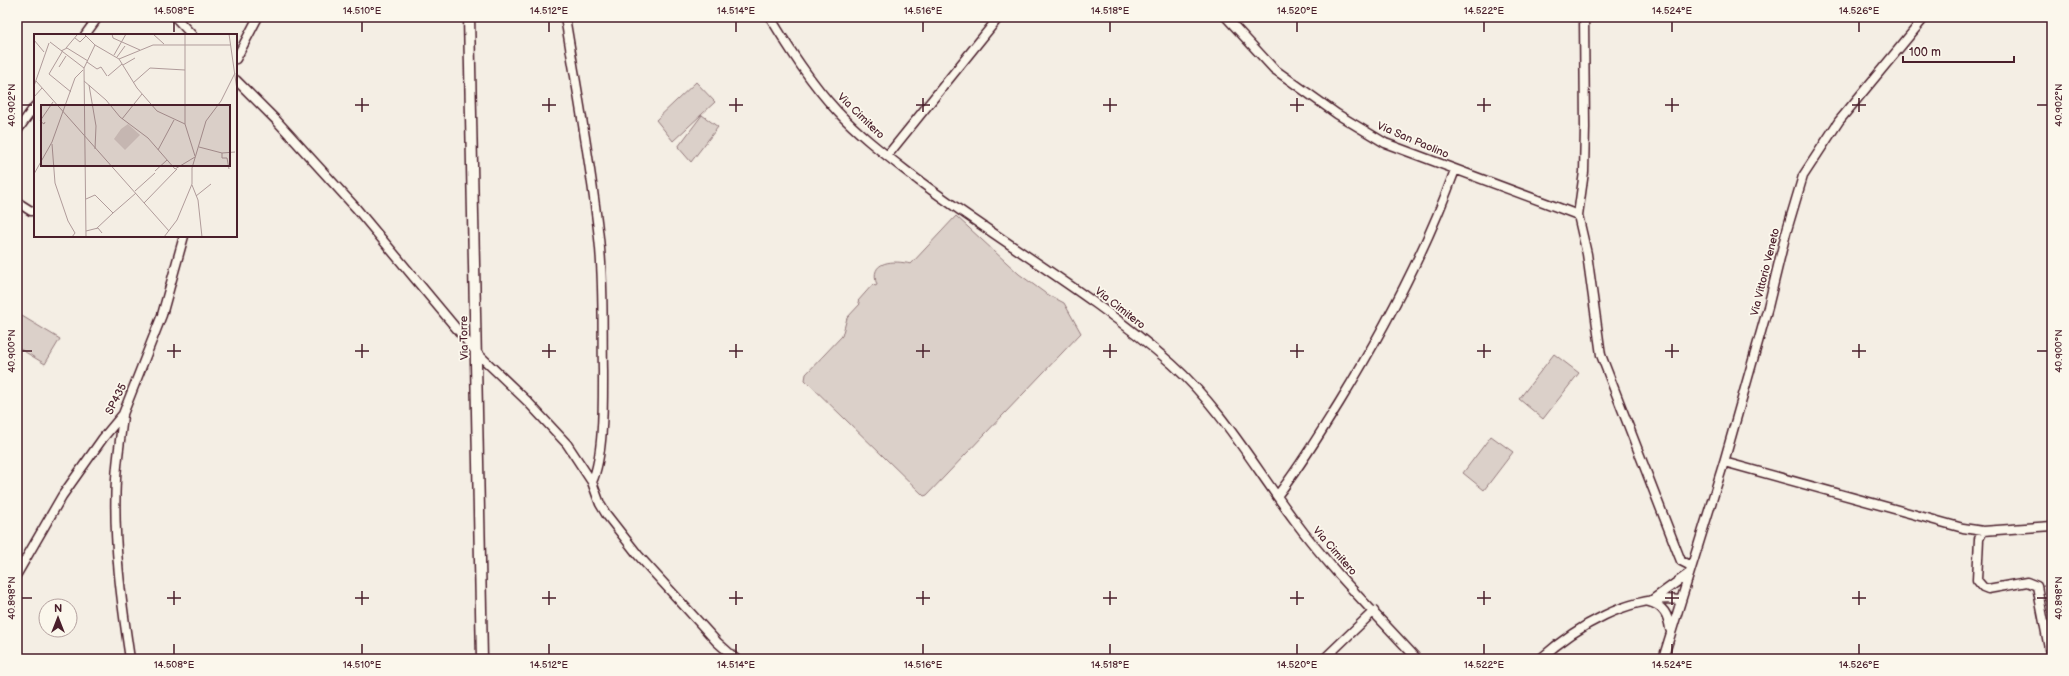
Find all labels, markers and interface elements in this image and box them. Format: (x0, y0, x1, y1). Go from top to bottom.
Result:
text: 14.508°E (154, 5, 195, 17)
text: 14.510°E (343, 5, 382, 17)
text: 14.512°E (530, 5, 569, 17)
text: 14.514°E (717, 5, 756, 17)
text: 14.516°E (904, 5, 943, 17)
text: 14.518°E (1091, 5, 1130, 17)
text: 14.520°E (1277, 5, 1318, 17)
text: 14.522°E (1464, 5, 1505, 17)
text: 14.524°E (1652, 5, 1693, 17)
text: 14.526°E (1839, 5, 1880, 17)
inset map (34, 34, 237, 237)
scale bar (1903, 38, 2014, 64)
text: 100 m (1909, 45, 1941, 60)
text: 40.902°N (6, 83, 18, 127)
text: 40.902°N (2053, 83, 2065, 127)
street label: Via Cimitero (835, 90, 887, 142)
street label: Via San Paolino (1375, 119, 1451, 161)
street label: Via Vittorio Veneto (1748, 227, 1782, 317)
street label: Via Cimitero (1092, 284, 1148, 332)
street label: Via Torre (457, 315, 471, 360)
text: 40.900°N (6, 329, 18, 373)
text: 40.900°N (2053, 329, 2065, 373)
street label: SP435 (103, 381, 129, 417)
street label: Via Cimitero (1310, 524, 1360, 578)
text: 40.898°N (6, 576, 18, 620)
text: 40.898°N (2053, 576, 2065, 620)
north arrow (38, 598, 78, 638)
text: N (54, 602, 62, 615)
text: 14.508°E (154, 659, 195, 671)
text: 14.510°E (343, 659, 382, 671)
text: 14.512°E (530, 659, 569, 671)
text: 14.514°E (717, 659, 756, 671)
text: 14.516°E (904, 659, 943, 671)
text: 14.518°E (1091, 659, 1130, 671)
text: 14.520°E (1277, 659, 1318, 671)
text: 14.522°E (1464, 659, 1505, 671)
text: 14.524°E (1652, 659, 1693, 671)
text: 14.526°E (1839, 659, 1880, 671)

